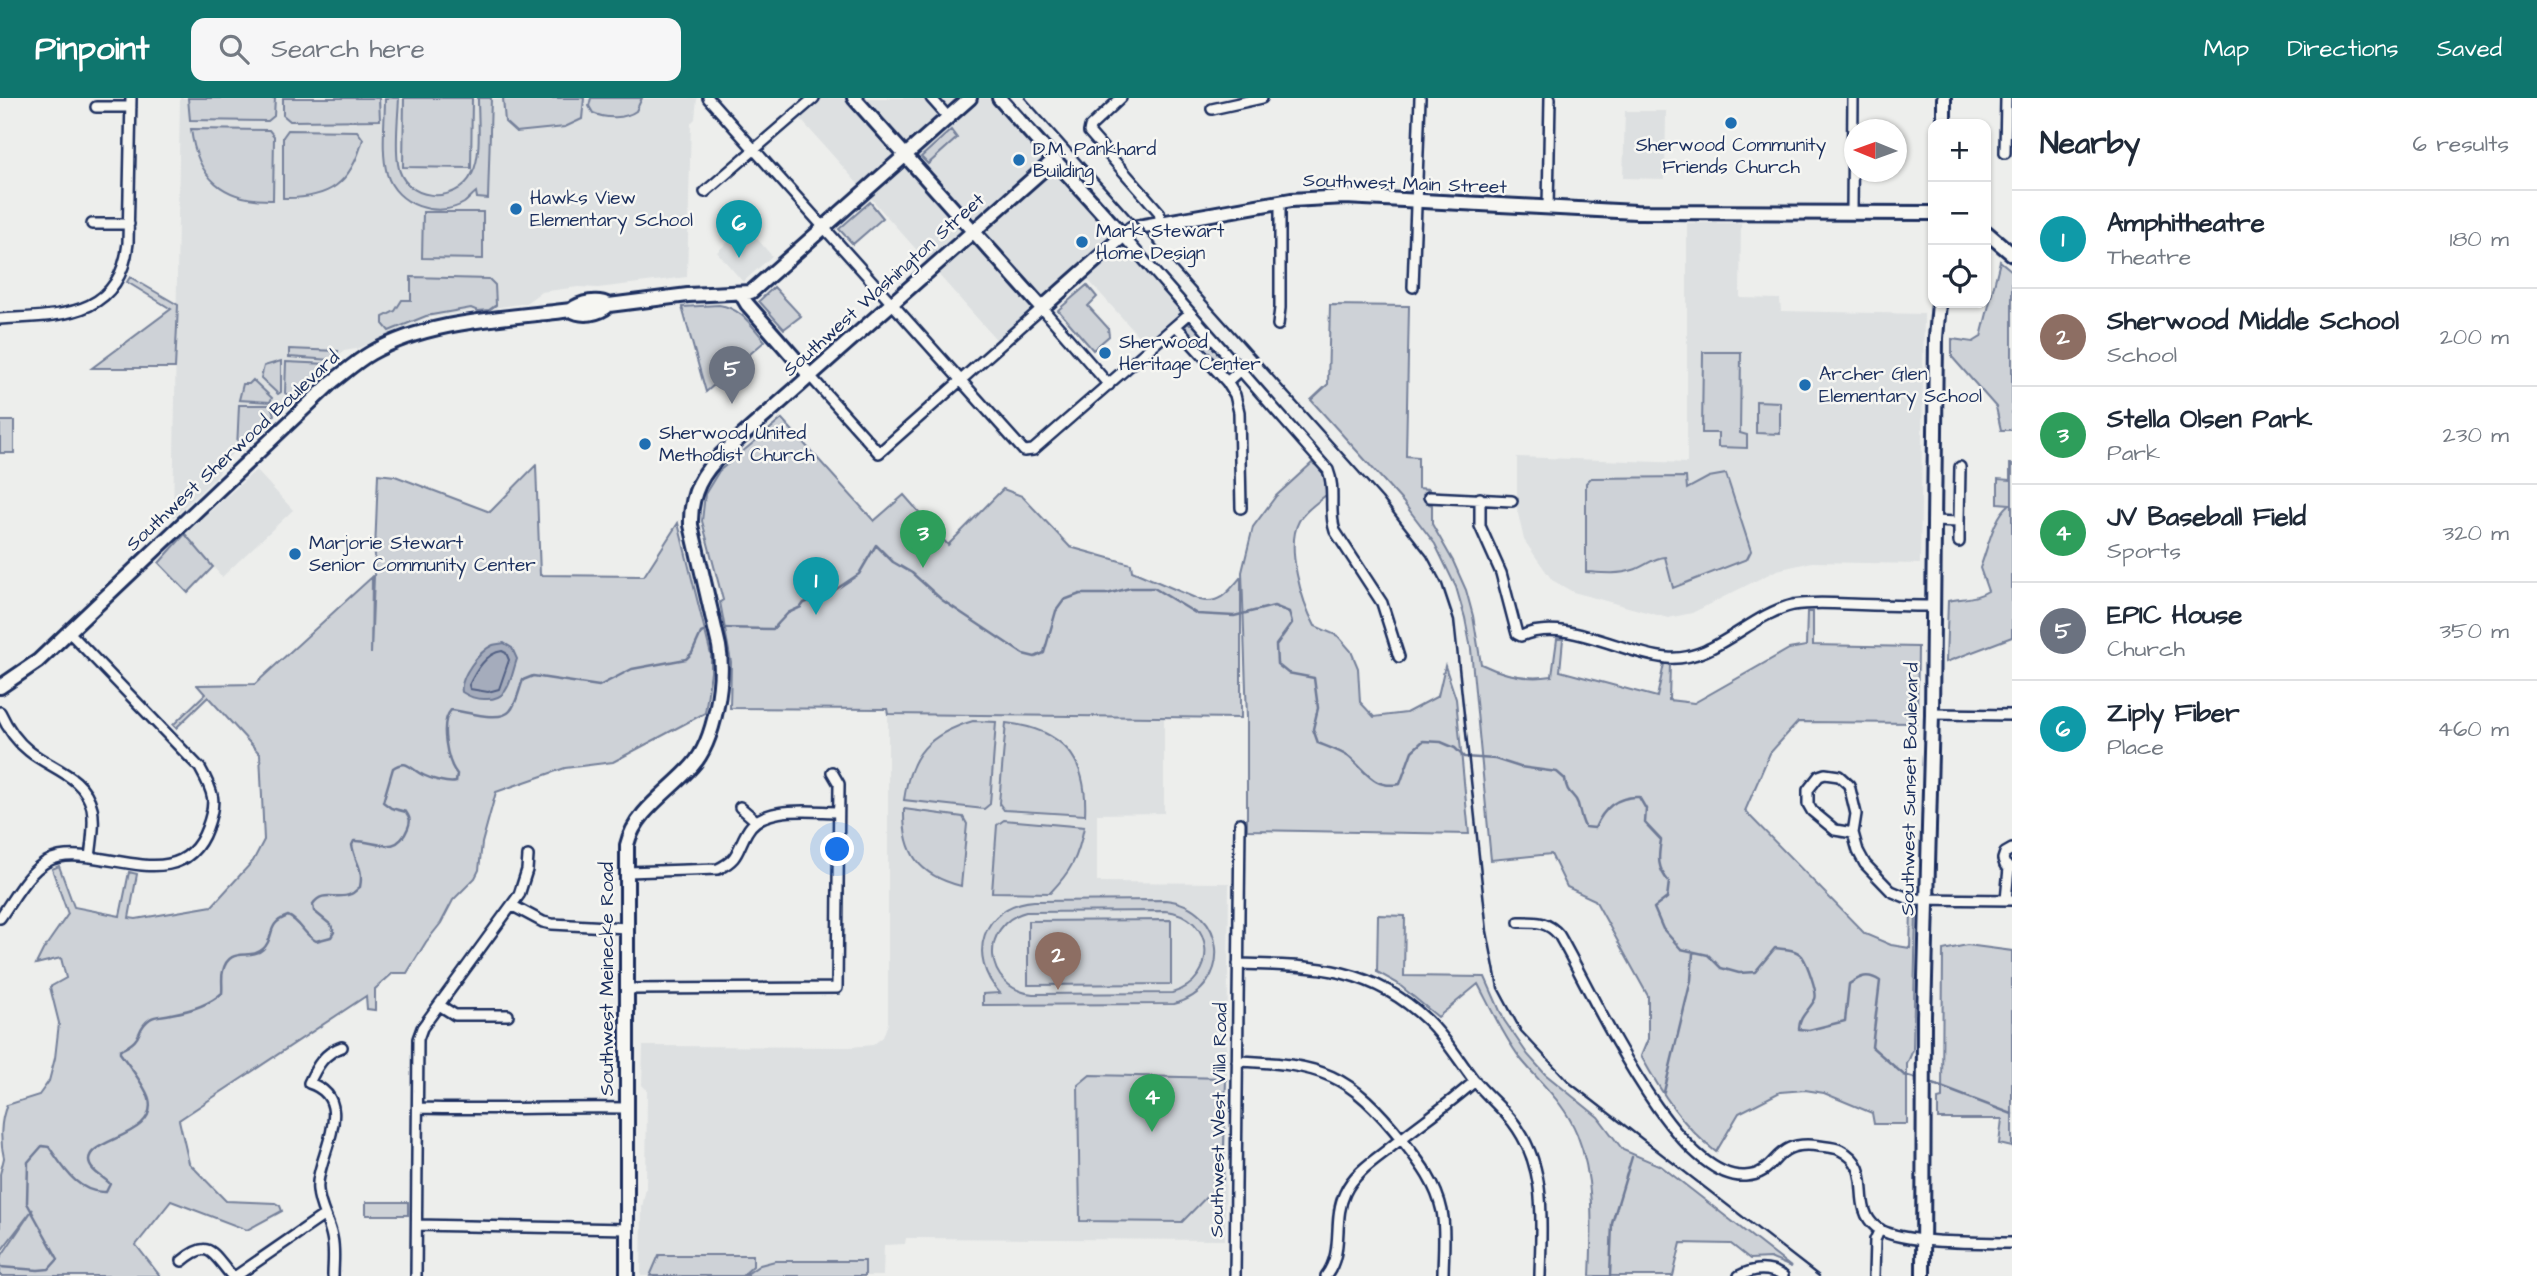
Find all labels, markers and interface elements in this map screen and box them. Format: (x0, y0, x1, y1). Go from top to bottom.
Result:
search box (191, 18, 681, 81)
text: Pinpoint (35, 26, 149, 72)
icon: search (215, 30, 253, 68)
text: Search here (271, 31, 425, 67)
text: Map (2204, 32, 2249, 66)
text: Directions (2287, 32, 2399, 66)
text: Saved (2437, 32, 2502, 66)
marker: Sherwood Community Friends Church (1723, 115, 1739, 131)
north arrow (1844, 119, 1907, 182)
map controls (1928, 119, 1991, 308)
button: + (1928, 119, 1991, 182)
text: Nearby (2040, 123, 2140, 165)
text: 6 results (2413, 128, 2509, 160)
place label: Sherwood Community Friends Church (1636, 132, 1827, 181)
place label: D.M. Pankhard Building (1033, 136, 1156, 186)
marker: D.M. Pankhard Building (1011, 152, 1027, 168)
street label: Southwest Main Street (1303, 167, 1508, 201)
button: − (1928, 182, 1991, 245)
place label: Hawks View Elementary School (530, 185, 693, 235)
street label: Southwest Washington Street (777, 187, 992, 384)
pin: 6 (716, 200, 762, 258)
marker: Hawks View Elementary School (508, 201, 524, 217)
text: Amphitheatre (2107, 205, 2265, 241)
place label: Mark Stewart Home Design (1096, 218, 1225, 268)
text: 1 (2062, 223, 2064, 255)
text: 180 m (2450, 223, 2509, 255)
marker: Mark Stewart Home Design (1074, 234, 1090, 250)
text: Theatre (2107, 241, 2191, 273)
button: locate (1928, 245, 1991, 308)
text: Sherwood Middle School (2107, 303, 2399, 339)
text: 2 (2056, 321, 2070, 353)
text: 200 m (2440, 321, 2509, 353)
place label: Sherwood Heritage Center (1119, 329, 1261, 379)
text: School (2107, 339, 2177, 371)
street label: Southwest Sherwood Boulevard (120, 344, 346, 558)
marker: Sherwood Heritage Center (1097, 345, 1113, 361)
pin: 5 (709, 346, 755, 404)
place label: Archer Glen Elementary School (1819, 361, 1982, 411)
marker: Archer Glen Elementary School (1797, 377, 1813, 393)
text: Stella Olsen Park (2107, 401, 2312, 437)
text: 3 (2057, 419, 2069, 451)
text: 230 m (2443, 419, 2509, 451)
place label: Sherwood United Methodist Church (659, 420, 815, 469)
marker: Sherwood United Methodist Church (637, 436, 653, 452)
text: Park (2107, 437, 2160, 469)
text: JV Baseball Field (2107, 499, 2306, 535)
pin: 3 (900, 510, 946, 568)
text: 4 (2055, 517, 2071, 549)
text: 320 m (2443, 517, 2509, 549)
place label: Marjorie Stewart Senior Community Center (309, 530, 536, 580)
text: Sports (2107, 535, 2181, 567)
marker: Marjorie Stewart Senior Community Center (287, 546, 303, 562)
pin: 1 (793, 557, 839, 615)
text: EPIC House (2107, 597, 2242, 633)
text: 5 (2055, 615, 2071, 647)
text: 350 m (2439, 615, 2509, 647)
text: Church (2107, 633, 2185, 665)
street label: Southwest Sunset Boulevard (1894, 662, 1926, 916)
text: Ziply Fiber (2107, 695, 2240, 731)
text: 6 (2056, 713, 2070, 745)
text: 460 m (2437, 713, 2509, 745)
text: Place (2107, 731, 2164, 763)
your location (820, 832, 854, 866)
street label: Southwest Meinecke Road (594, 862, 621, 1096)
pin: 2 (1035, 932, 1081, 990)
street label: Southwest West Villa Road (1203, 1002, 1235, 1238)
pin: 4 (1129, 1074, 1175, 1132)

